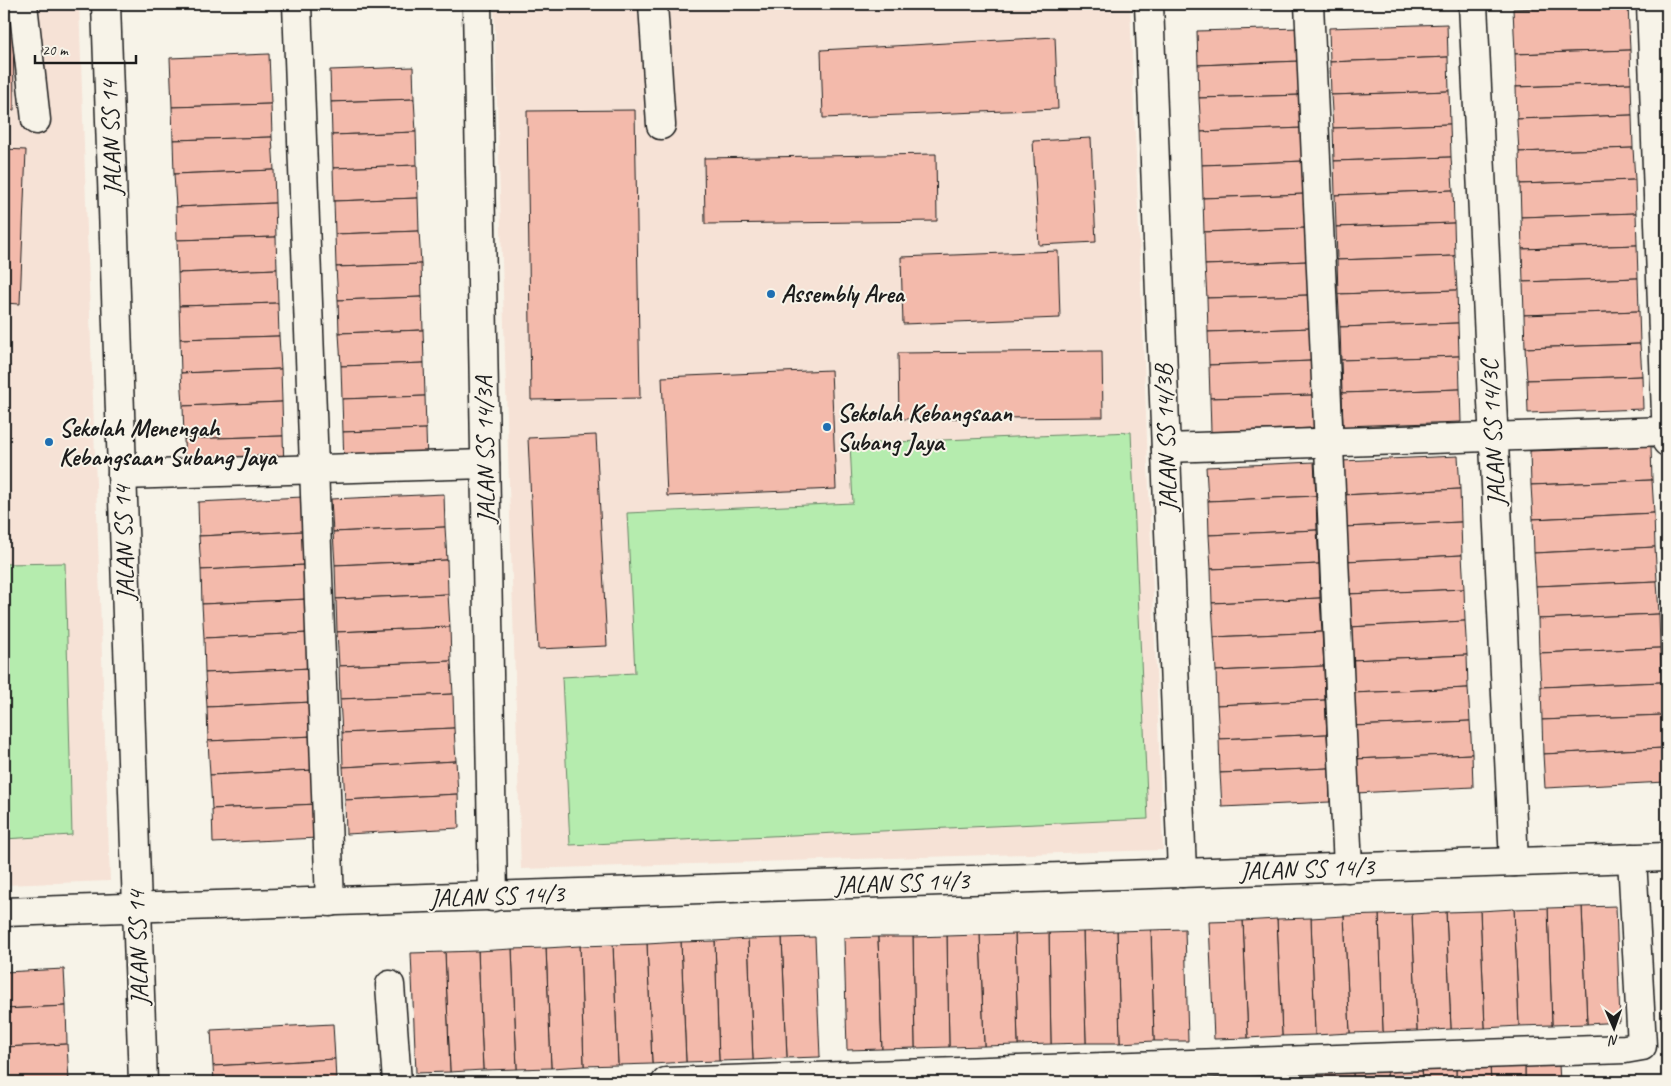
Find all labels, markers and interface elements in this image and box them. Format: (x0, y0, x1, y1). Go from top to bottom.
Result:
scale bar (35, 32, 136, 64)
text: 20 m (42, 41, 69, 60)
street label: JALAN SS 14 (93, 77, 129, 197)
place label: Assembly Area (781, 278, 906, 310)
marker: Assembly Area (765, 288, 777, 300)
street label: JALAN SS 14/3C (1473, 357, 1513, 508)
street label: JALAN SS 14/3B (1147, 362, 1185, 513)
street label: JALAN SS 14/3A (468, 375, 502, 525)
place label: Sekolah Kebangsaan Subang Jaya (837, 397, 1013, 458)
place label: Sekolah Menengah Kebangsaan Subang Jaya (59, 412, 278, 473)
marker: Sekolah Kebangsaan Subang Jaya (821, 421, 833, 433)
marker: Sekolah Menengah Kebangsaan Subang Jaya (43, 436, 55, 448)
street label: JALAN SS 14 (106, 482, 142, 602)
street label: JALAN SS 14/3 (1238, 851, 1377, 887)
street label: JALAN SS 14/3 (833, 865, 972, 901)
street label: JALAN SS 14/3 (428, 878, 567, 914)
street label: JALAN SS 14 (120, 887, 156, 1007)
north arrow (1588, 1004, 1638, 1054)
text: N (1607, 1032, 1619, 1049)

